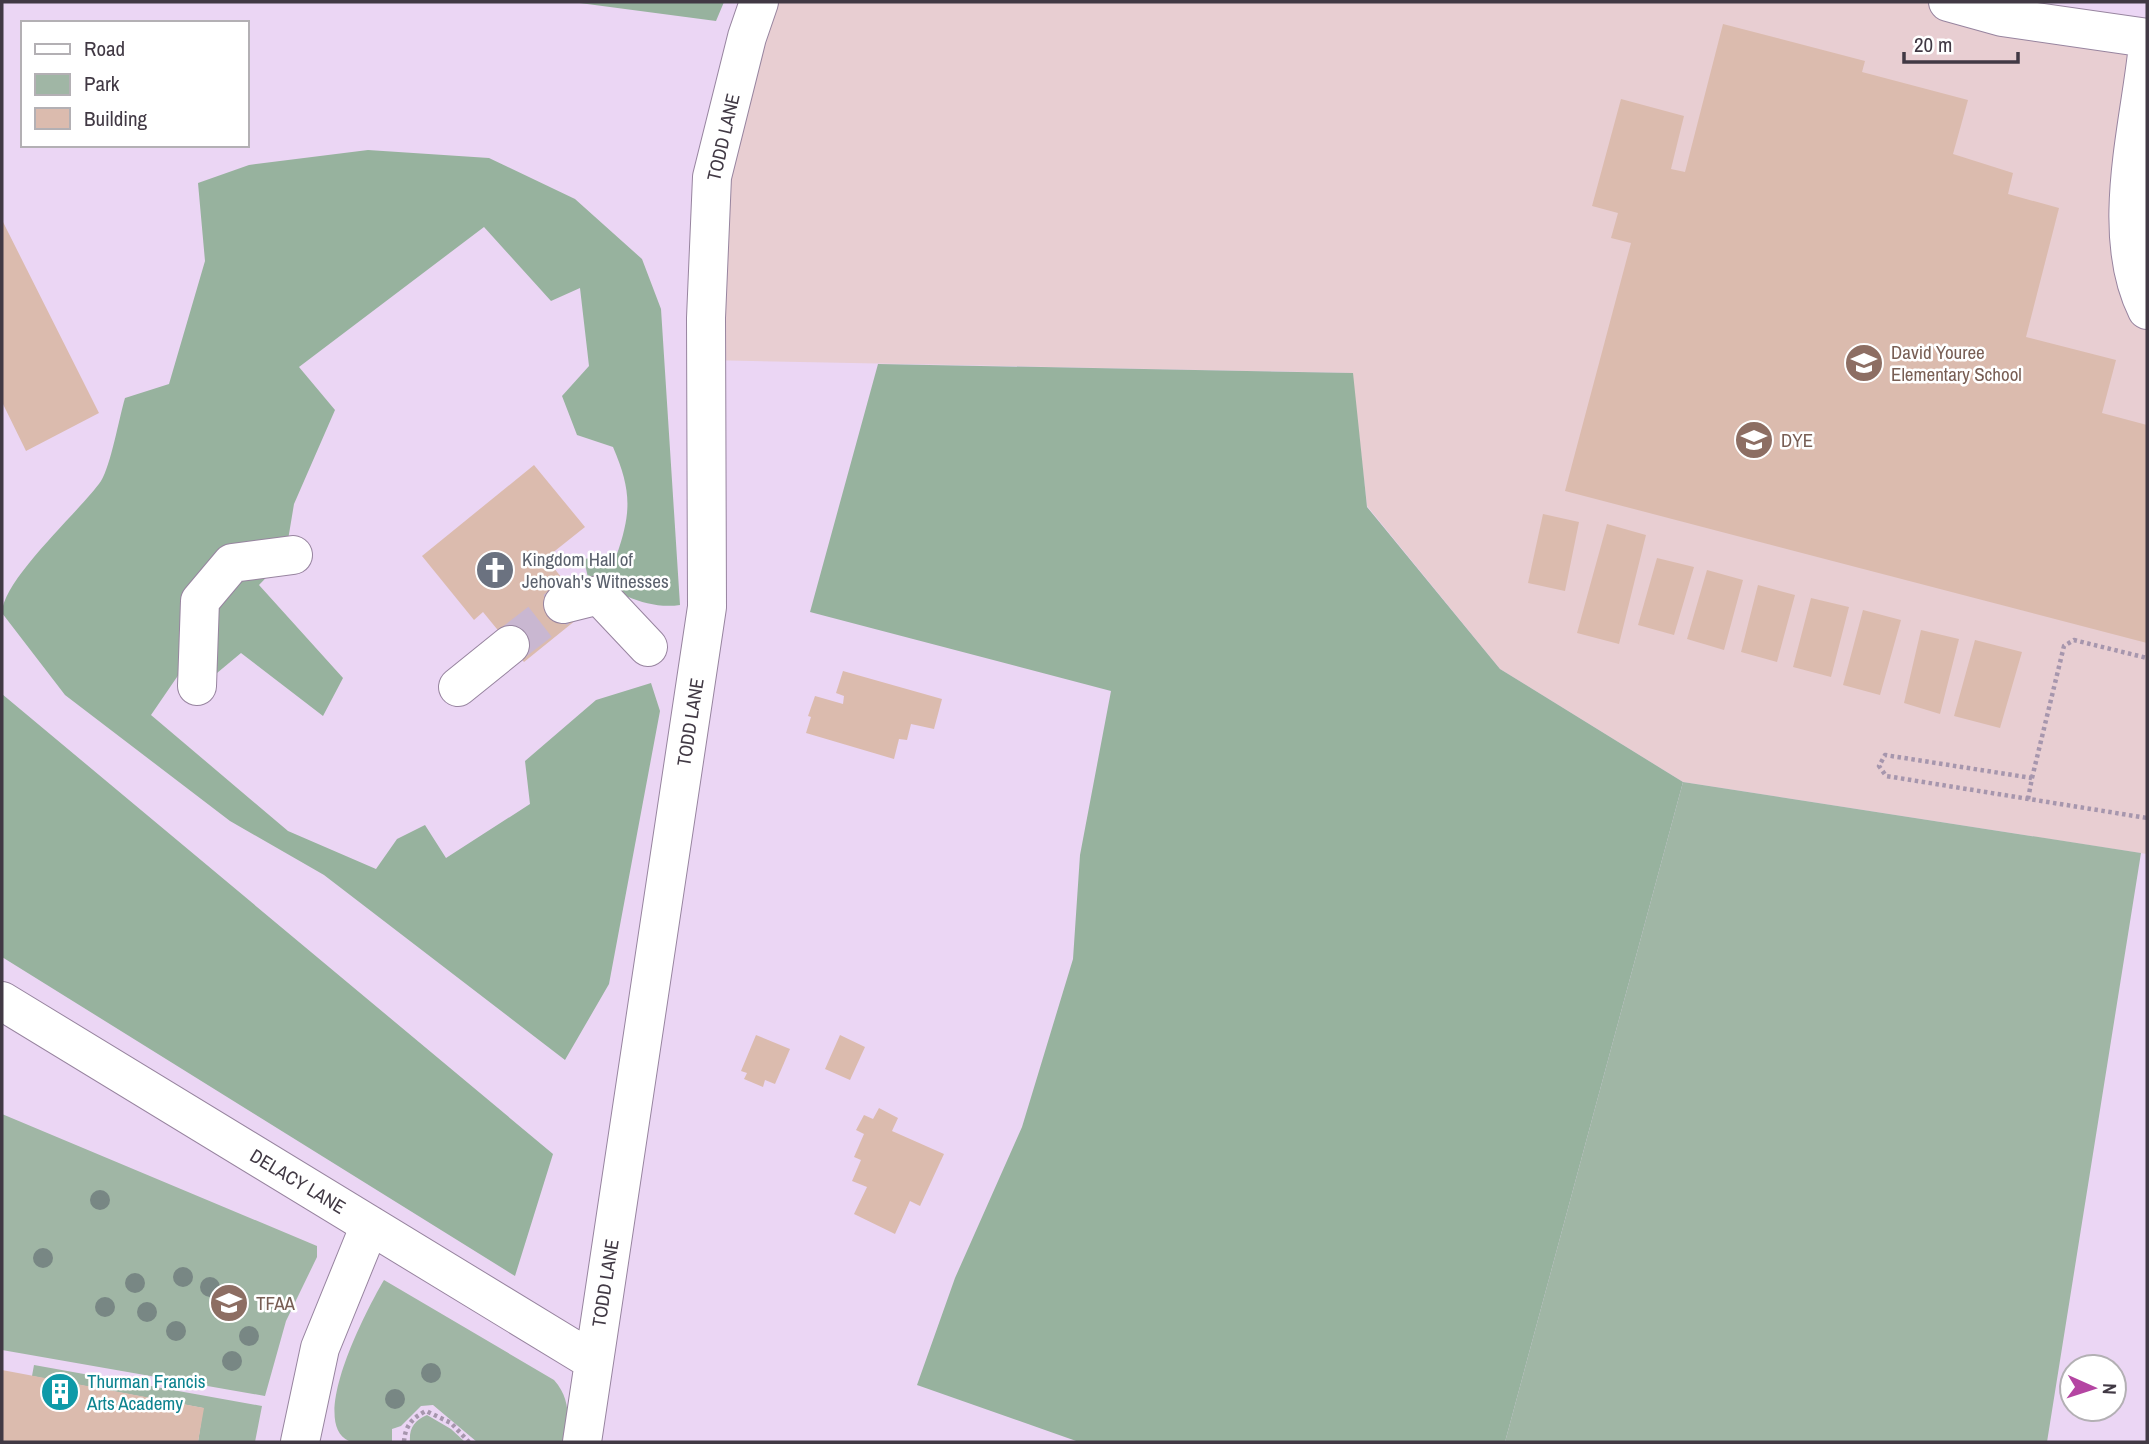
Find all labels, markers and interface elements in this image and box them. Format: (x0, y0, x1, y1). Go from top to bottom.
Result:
legend (21, 21, 248, 147)
scale bar (1904, 21, 2018, 65)
text: 20 m (1914, 30, 1952, 59)
text: Road (84, 34, 125, 63)
text: Park (84, 69, 120, 98)
street label: TODD LANE (700, 91, 746, 183)
text: Building (84, 104, 148, 133)
place label: David Youree Elementary School (1891, 339, 2022, 387)
school or university icon: David Youree Elementary School (1843, 342, 1885, 384)
school or university icon: DYE (1733, 419, 1775, 461)
place label: DYE (1781, 427, 1813, 453)
place label: Kingdom Hall of Jehovah's Witnesses (522, 546, 669, 594)
church icon: Kingdom Hall of Jehovah's Witnesses (474, 549, 516, 591)
street label: TODD LANE (670, 676, 710, 768)
street label: DELACY LANE (245, 1142, 351, 1220)
street label: TODD LANE (585, 1237, 625, 1329)
school or university icon: TFAA (208, 1282, 250, 1324)
place label: TFAA (256, 1290, 296, 1316)
north arrow (2058, 1353, 2128, 1423)
place label: Thurman Francis Arts Academy (86, 1368, 206, 1416)
building icon: Thurman Francis Arts Academy (39, 1371, 81, 1413)
text: N (2097, 1383, 2123, 1395)

